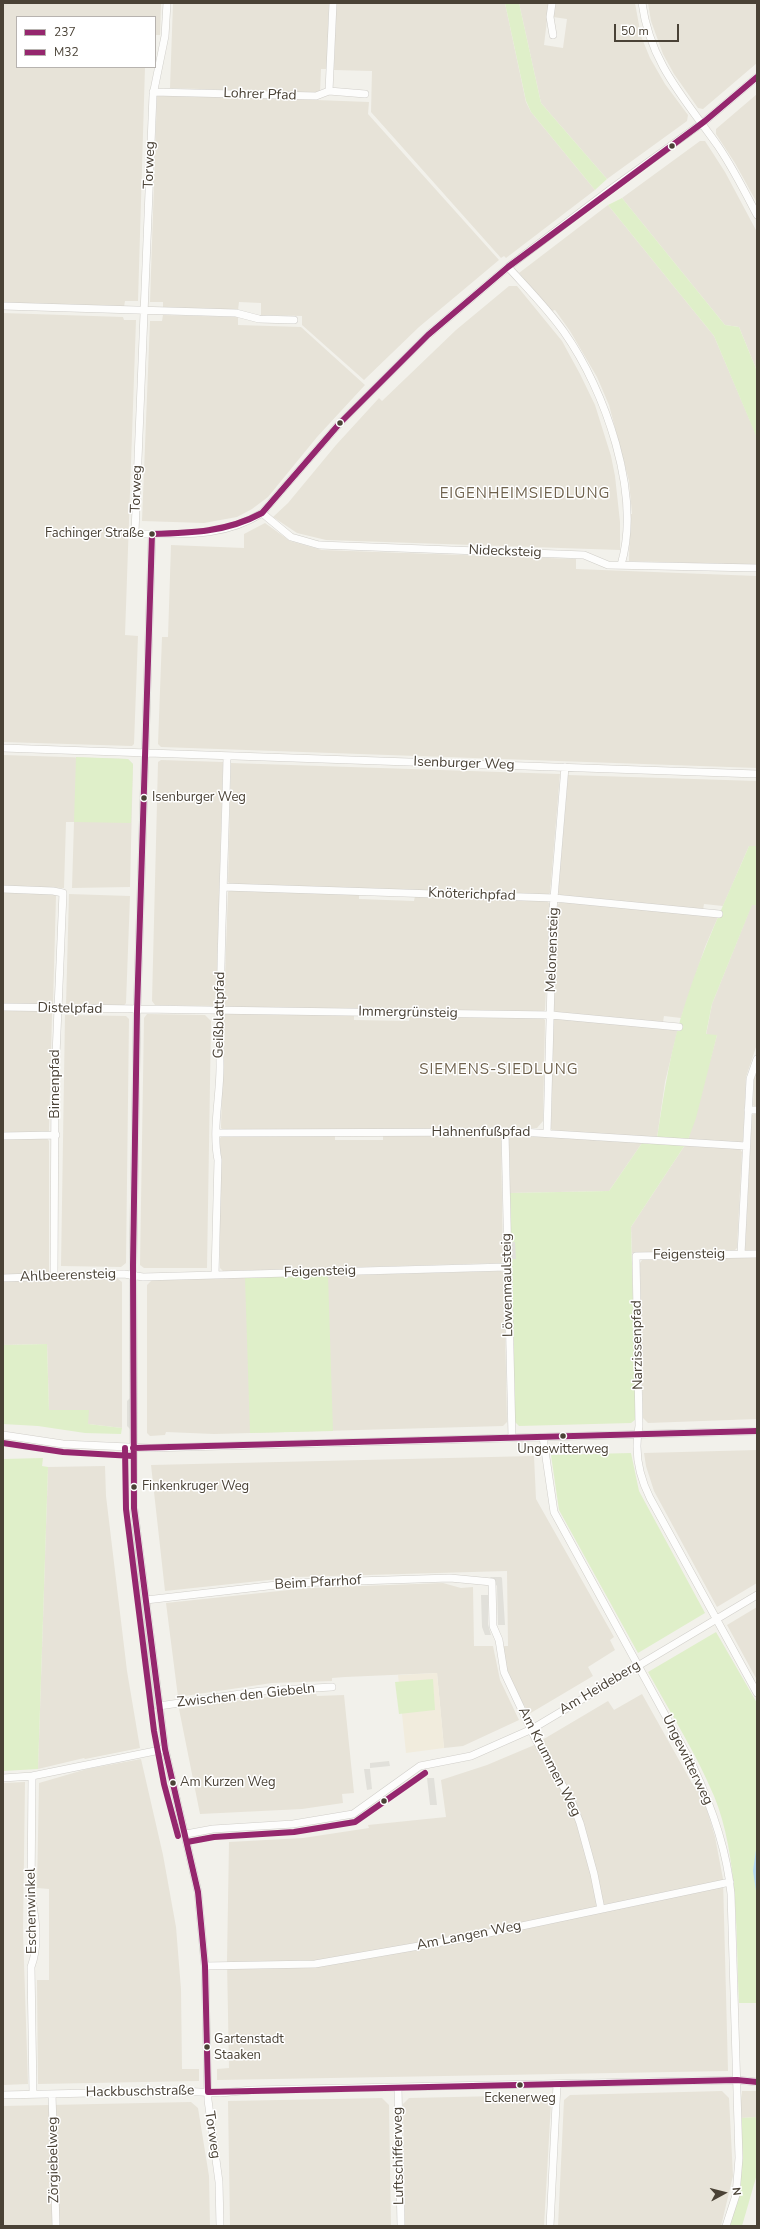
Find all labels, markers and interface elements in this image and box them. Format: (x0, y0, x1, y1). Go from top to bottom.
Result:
legend (16, 16, 156, 68)
scale bar (616, 16, 681, 42)
text: 50 m (621, 23, 649, 39)
text: 237 (54, 24, 76, 40)
text: M32 (54, 44, 79, 60)
street label: Lohrer Pfad (223, 85, 297, 105)
street label: Torweg (141, 141, 159, 189)
unlabelled marker (667, 141, 677, 151)
unlabelled marker (335, 418, 345, 428)
street label: Torweg (128, 465, 146, 513)
district label: EIGENHEIMSIEDLUNG (440, 485, 610, 503)
place label: Fachinger Straße (45, 526, 144, 542)
marker: Fachinger Straße (147, 529, 157, 539)
street label: Nidecksteig (468, 542, 542, 562)
street label: Isenburger Weg (413, 754, 515, 774)
place label: Isenburger Weg (152, 790, 246, 806)
marker: Isenburger Weg (139, 793, 149, 803)
street label: Knöterichpfad (428, 885, 516, 905)
street label: Melonensteig (543, 907, 563, 993)
street label: Geißblattpfad (211, 971, 229, 1059)
street label: Distelpfad (37, 1000, 103, 1018)
street label: Immergrünsteig (358, 1004, 458, 1022)
street label: Birnenpfad (48, 1049, 64, 1119)
district label: SIEMENS-SIEDLUNG (419, 1061, 579, 1079)
street label: Hahnenfußpfad (432, 1125, 530, 1141)
street label: Löwenmaulsteig (499, 1233, 517, 1337)
street label: Feigensteig (653, 1246, 725, 1264)
street label: Feigensteig (284, 1262, 356, 1282)
street label: Ahlbeerensteig (20, 1266, 116, 1286)
street label: Narzissenpfad (629, 1300, 647, 1390)
marker: Ungewitterweg (558, 1431, 568, 1441)
place label: Ungewitterweg (517, 1442, 609, 1458)
place label: Finkenkruger Weg (142, 1479, 249, 1495)
marker: Finkenkruger Weg (129, 1482, 139, 1492)
street label: Beim Pfarrhof (274, 1572, 362, 1594)
street label: Am Heideberg (556, 1657, 644, 1719)
street label: Zwischen den Giebeln (176, 1680, 316, 1712)
street label: Am Krummen Weg (514, 1704, 584, 1820)
street label: Ungewitterweg (658, 1712, 716, 1808)
place label: Am Kurzen Weg (180, 1775, 276, 1791)
marker: Am Kurzen Weg (168, 1778, 178, 1788)
unlabelled marker (379, 1796, 389, 1806)
street label: Eschenwinkel (23, 1868, 41, 1954)
street label: Am Langen Weg (415, 1918, 523, 1954)
place label: Gartenstadt Staaken (214, 2032, 284, 2063)
marker: Gartenstadt Staaken (202, 2042, 212, 2052)
marker: Eckenerweg (515, 2080, 525, 2090)
street label: Hackbuschstraße (85, 2083, 195, 2101)
place label: Eckenerweg (484, 2091, 556, 2107)
street label: Luftschifferweg (390, 2107, 408, 2205)
street label: Torweg (200, 2110, 224, 2160)
street label: Zörgiebelweg (45, 2117, 63, 2203)
north arrow (704, 2173, 744, 2213)
text: N (728, 2186, 744, 2196)

